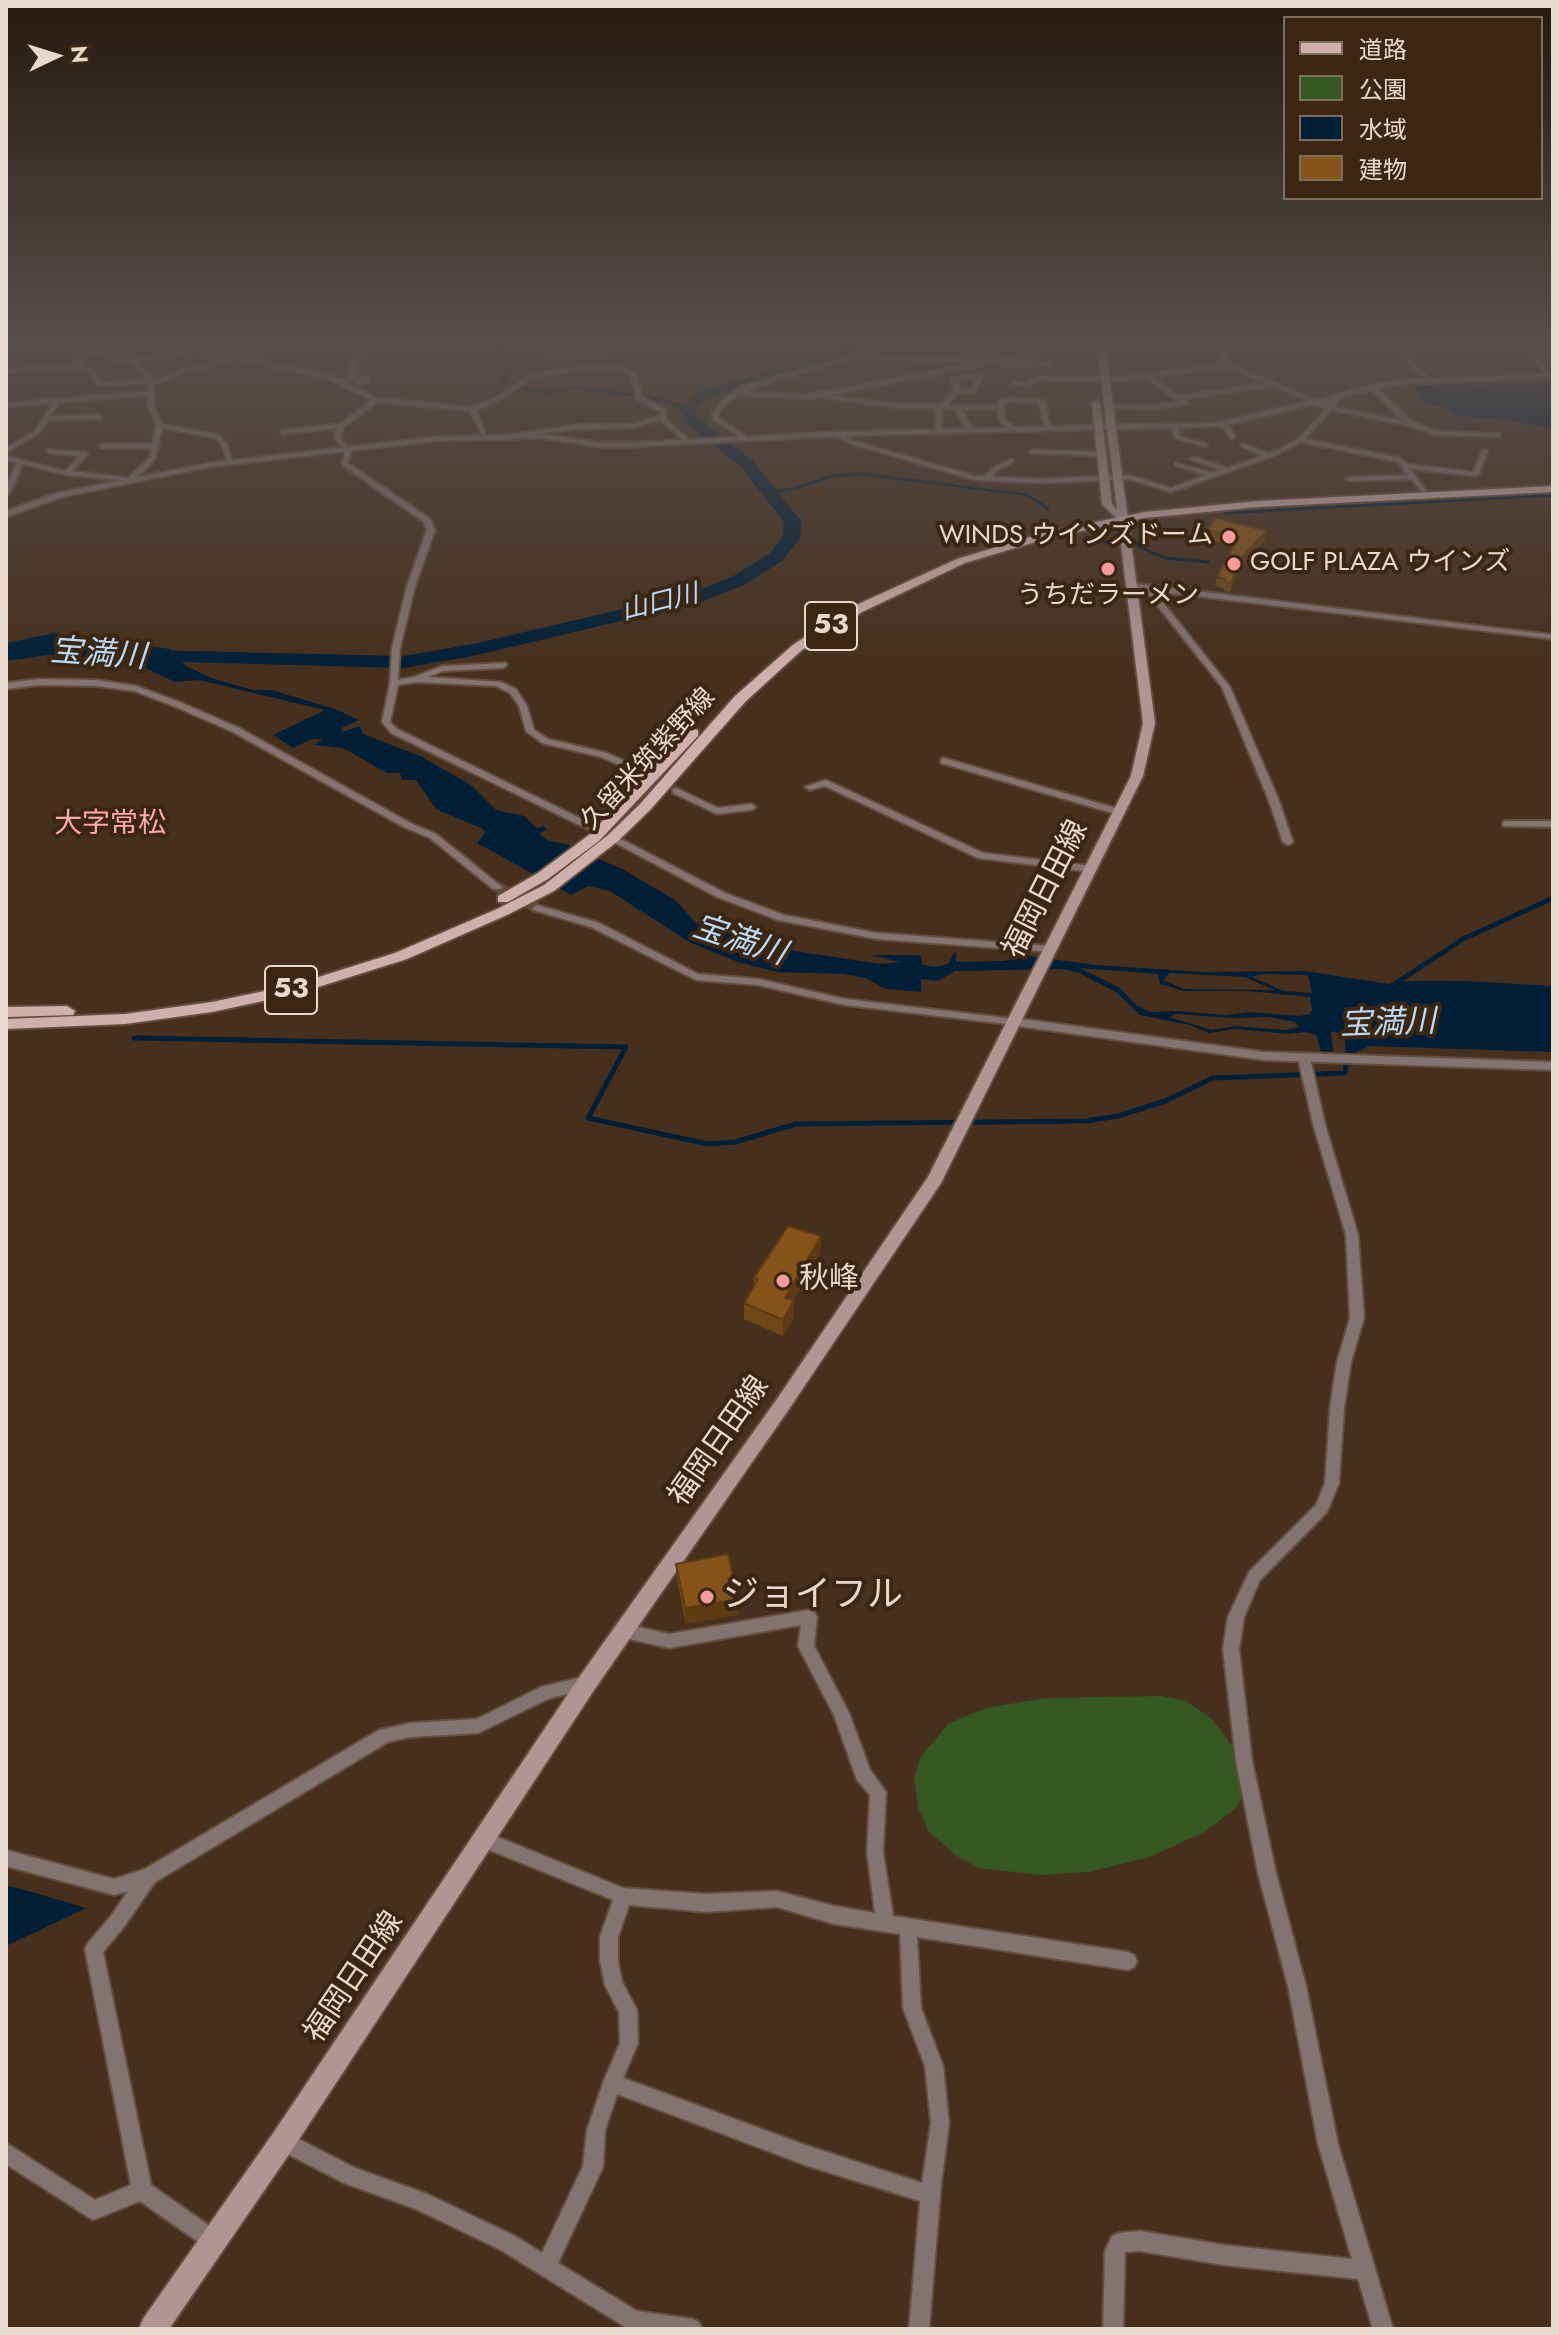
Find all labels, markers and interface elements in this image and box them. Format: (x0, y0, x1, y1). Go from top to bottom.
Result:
north arrow (16, 16, 96, 96)
legend (1283, 16, 1543, 200)
text: 道路 (1359, 32, 1407, 67)
text: N (63, 44, 97, 64)
text: 公園 (1359, 72, 1407, 107)
text: 水域 (1359, 112, 1407, 147)
text: 建物 (1359, 152, 1407, 187)
place label: WINDS ウインズドーム (939, 521, 1213, 553)
marker: WINDS ウインズドーム (1220, 528, 1238, 546)
place label: GOLF PLAZA ウインズ (1250, 548, 1510, 580)
marker: GOLF PLAZA ウインズ (1225, 555, 1243, 573)
marker: うちだラーメン (1099, 560, 1117, 578)
water label: 山口川 (618, 579, 702, 629)
place label: うちだラーメン (1017, 581, 1199, 613)
road number: 53 (805, 602, 857, 650)
water label: 宝満川 (49, 633, 147, 679)
street label: 久留米筑紫野線 (576, 683, 722, 837)
district label: 大字常松 (54, 808, 166, 842)
street label: 福岡日田線 (997, 815, 1097, 965)
water label: 宝満川 (687, 909, 791, 975)
road number: 53 (265, 966, 317, 1014)
water label: 宝満川 (1339, 1004, 1437, 1046)
place label: 秋峰 (799, 1263, 859, 1299)
marker: 秋峰 (774, 1272, 792, 1290)
street label: 福岡日田線 (662, 1370, 778, 1514)
place label: ジョイフル (723, 1575, 903, 1619)
marker: ジョイフル (698, 1588, 716, 1606)
street label: 福岡日田線 (298, 1906, 412, 2050)

